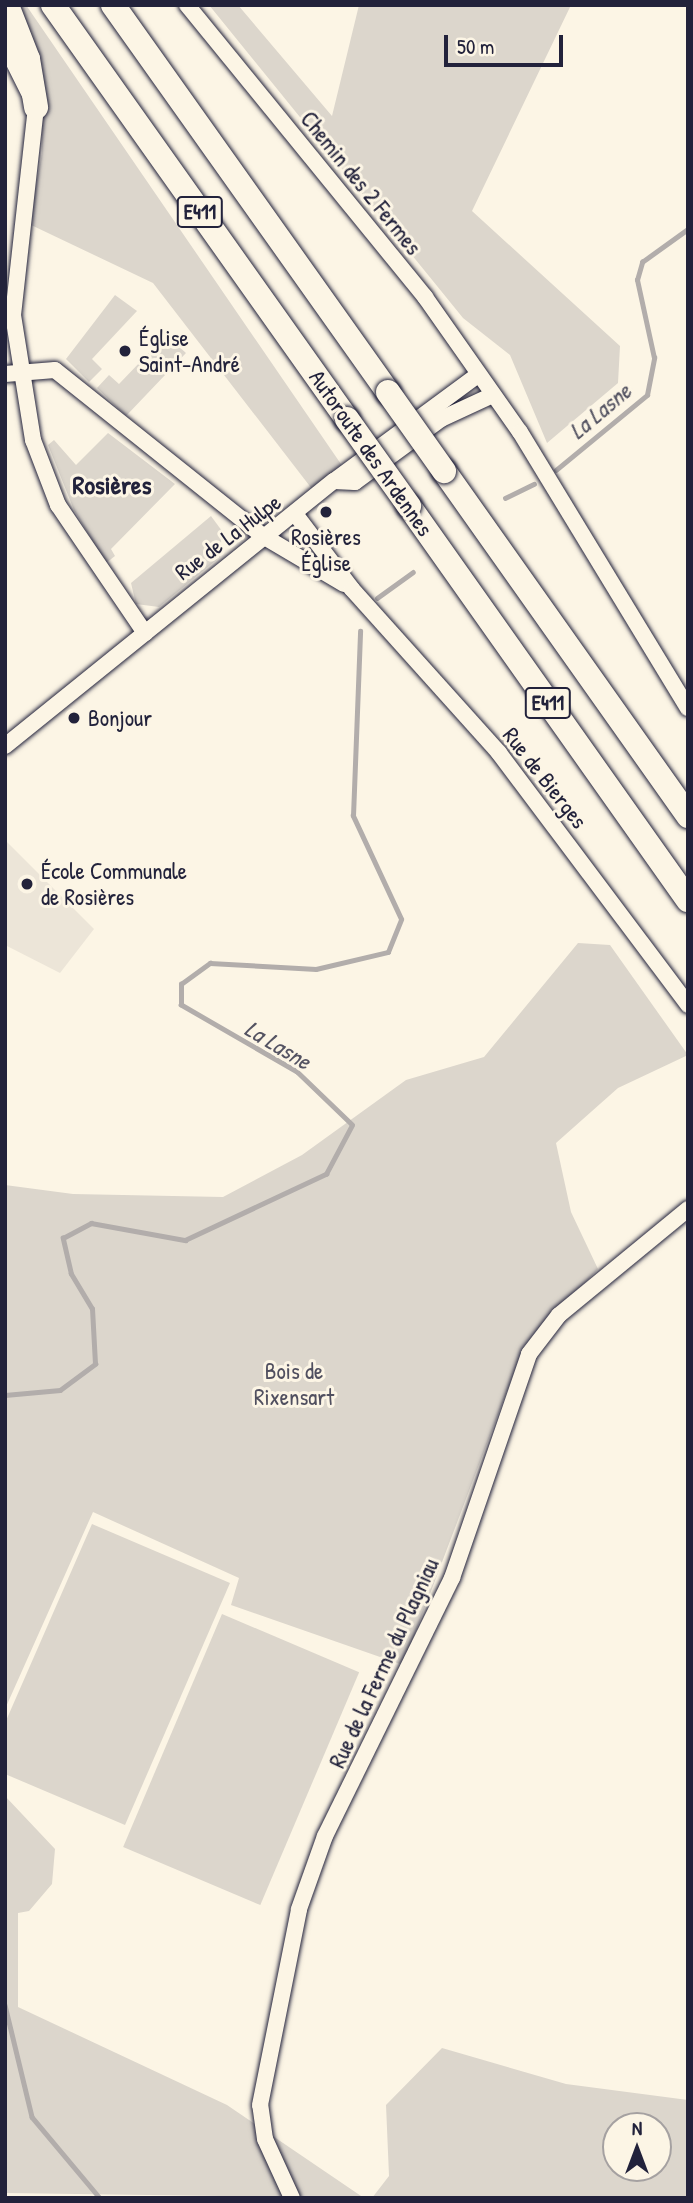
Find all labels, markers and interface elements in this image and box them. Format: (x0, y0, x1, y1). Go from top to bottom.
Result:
scale bar (448, 21, 567, 65)
text: 50 m (457, 32, 494, 61)
street label: Chemin des 2 Fermes (295, 106, 427, 260)
road number: E411 (176, 194, 224, 230)
place label: Église Saint-André (139, 324, 240, 378)
marker: Église Saint-André (117, 343, 133, 359)
street label: Autoroute des Ardennes (303, 365, 439, 541)
water label: La Lasne (563, 377, 637, 445)
district label: Rosières (73, 469, 151, 501)
street label: Rue de La Hulpe (170, 488, 286, 586)
marker: Rosières Église (318, 504, 334, 520)
place label: Rosières Église (291, 523, 361, 577)
road number: E411 (524, 686, 572, 720)
place label: Bonjour (88, 704, 152, 732)
marker: Bonjour (66, 710, 82, 726)
street label: Rue de Bierges (497, 722, 593, 834)
place label: École Communale de Rosières (41, 857, 187, 911)
marker: École Communale de Rosières (19, 876, 35, 892)
water label: La Lasne (240, 1014, 316, 1076)
park label: Bois de Rixensart (254, 1357, 334, 1411)
street label: Rue de la Ferme du Plagniau (323, 1554, 445, 1772)
north arrow (602, 2112, 672, 2182)
text: N (632, 2115, 642, 2141)

